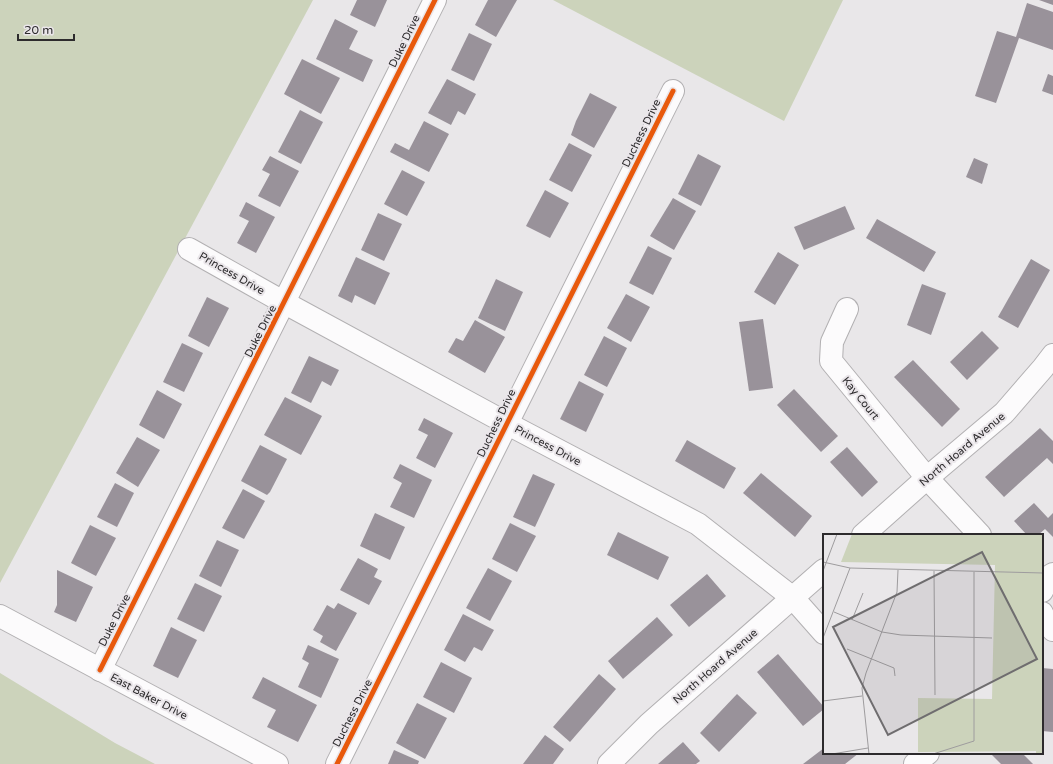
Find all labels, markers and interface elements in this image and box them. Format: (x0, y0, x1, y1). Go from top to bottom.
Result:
street label: Duke Drive (386, 13, 423, 70)
scale bar (18, 16, 74, 42)
text: 20 m (24, 23, 53, 37)
street label: Duchess Drive (619, 97, 664, 169)
street label: Princess Drive (197, 249, 267, 297)
street label: Duke Drive (242, 303, 279, 360)
street label: Kay Court (839, 374, 882, 422)
street label: Duchess Drive (474, 387, 519, 459)
street label: North Hoard Avenue (917, 410, 1008, 489)
street label: Princess Drive (512, 422, 583, 468)
inset map (823, 534, 1043, 754)
street label: Duke Drive (96, 592, 133, 649)
street label: North Hoard Avenue (670, 626, 760, 707)
street label: East Baker Drive (108, 671, 190, 722)
street label: Duchess Drive (330, 677, 375, 749)

